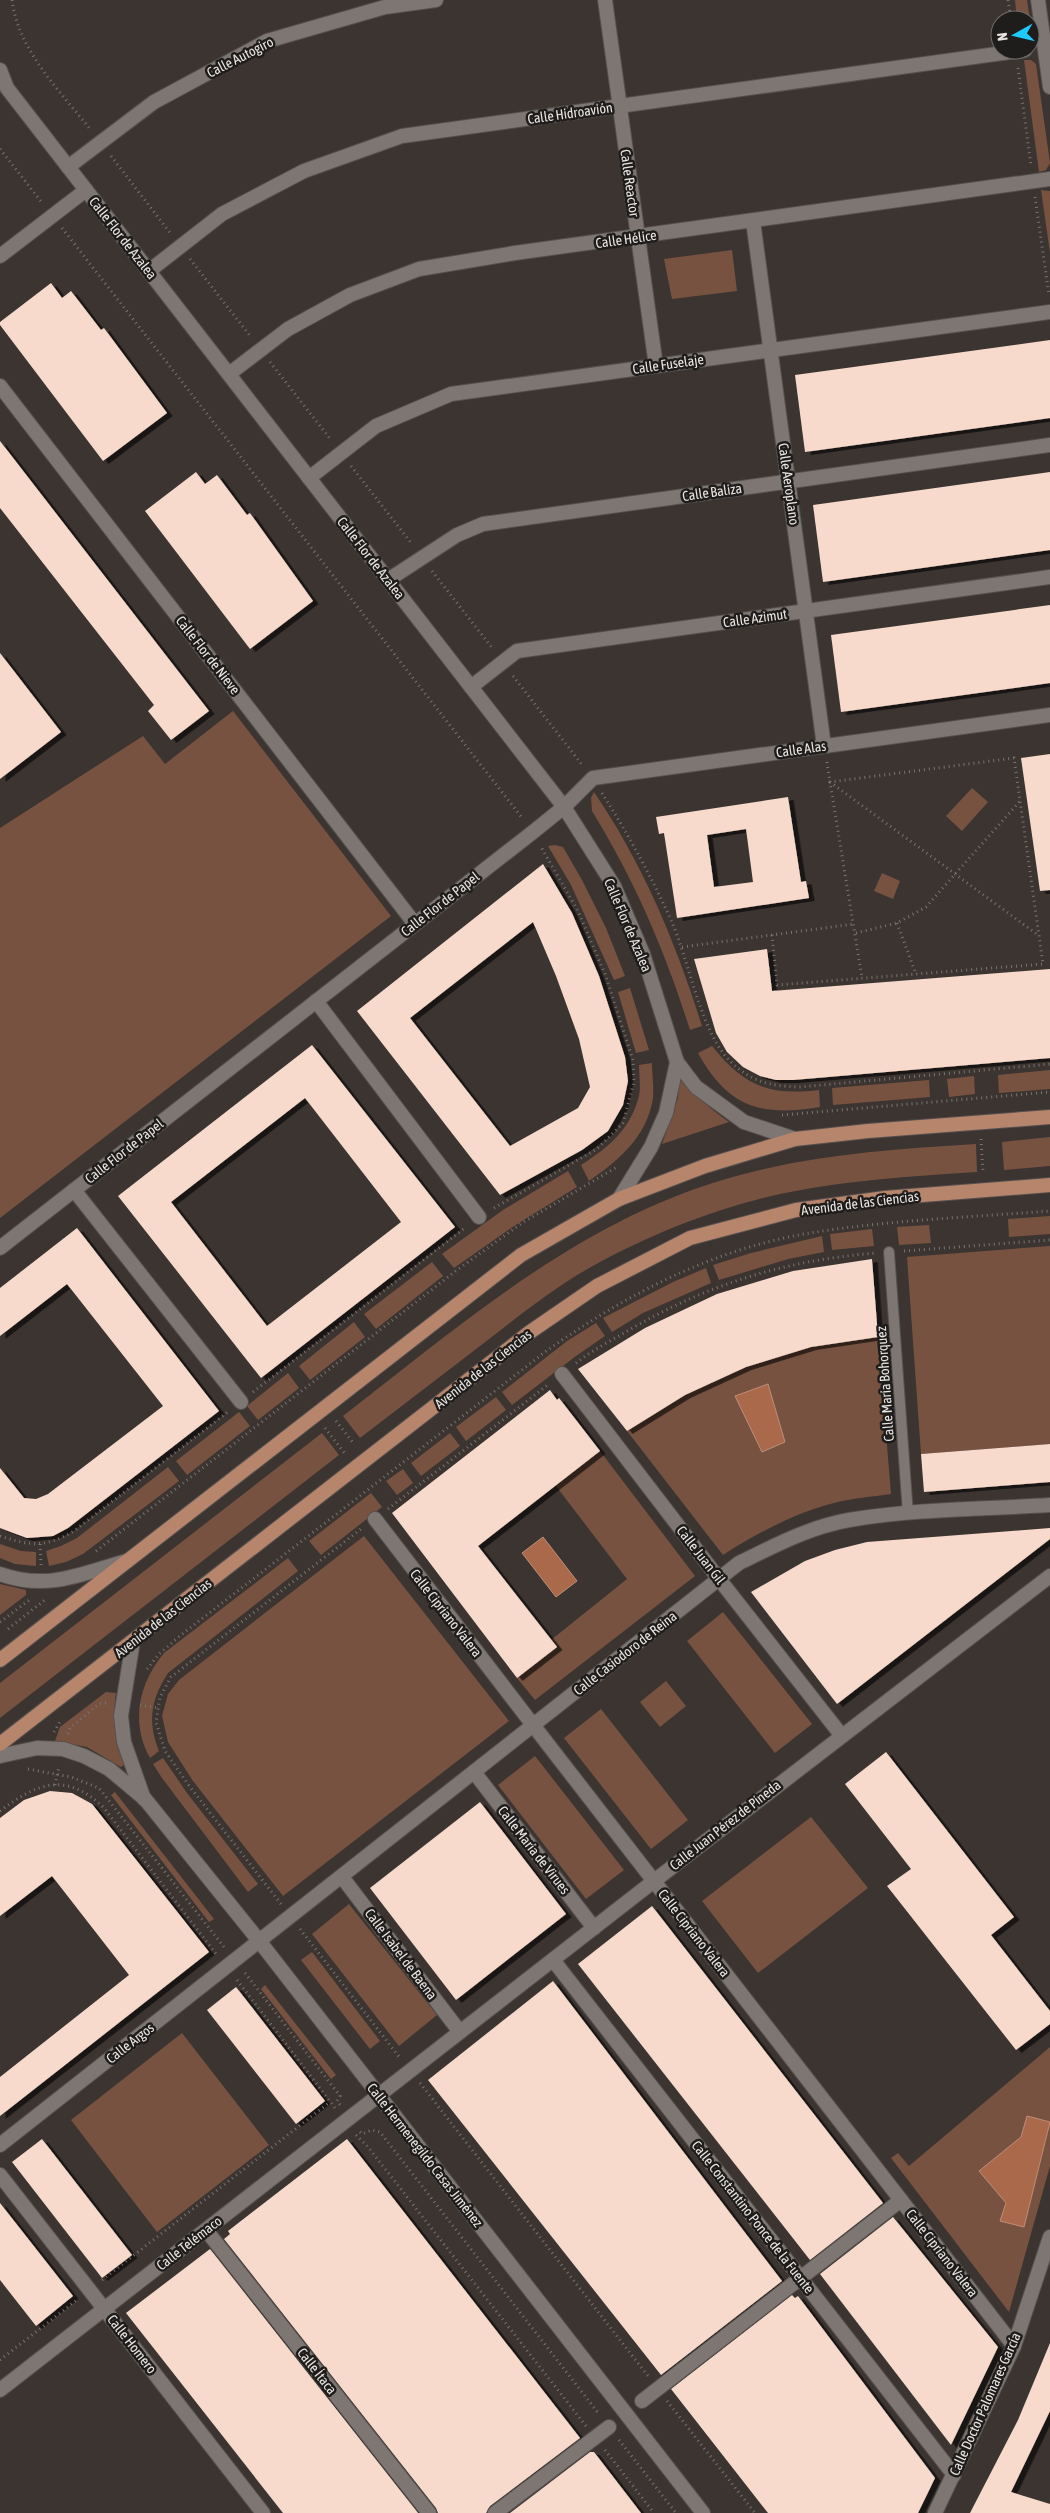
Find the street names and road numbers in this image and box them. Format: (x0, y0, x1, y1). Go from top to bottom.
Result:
street label: Calle Autogiro (204, 33, 276, 81)
street label: Calle Hidroavión (526, 99, 614, 127)
street label: Calle Reactor (617, 148, 643, 219)
street label: Calle Flor de Azalea (86, 194, 160, 282)
street label: Calle Hélice (595, 227, 657, 251)
street label: Calle Fuselaje (631, 351, 705, 377)
street label: Calle Aeroplano (775, 442, 803, 526)
street label: Calle Baliza (681, 480, 743, 504)
street label: Calle Flor de Azalea (334, 514, 408, 602)
street label: Calle Azimut (722, 606, 788, 630)
street label: Calle Flor de Nieve (173, 613, 243, 697)
street label: Calle Alas (775, 738, 827, 760)
street label: Calle Flor de Papel (398, 868, 483, 940)
street label: Calle Flor de Azalea (601, 876, 655, 974)
street label: Calle Flor de Papel (82, 1115, 167, 1187)
street label: Avenida de las Ciencias (800, 1188, 920, 1218)
street label: Avenida de las Ciencias (431, 1326, 535, 1412)
street label: Calle María Bohorquez (873, 1326, 897, 1442)
street label: Calle Juan Gil (673, 1523, 729, 1587)
street label: Calle Cipriano Valera (407, 1566, 485, 1660)
street label: Avenida de las Ciencias (111, 1575, 215, 1661)
street label: Calle Casiodoro de Reina (570, 1608, 680, 1698)
street label: Calle Juan Pérez de Pineda (666, 1777, 784, 1873)
street label: Calle María de Virues (495, 1803, 573, 1897)
street label: Calle Cipriano Valera (655, 1886, 733, 1980)
street label: Calle Isabel de Baena (362, 1905, 440, 2003)
street label: Calle Argos (103, 2019, 157, 2067)
street label: Calle Hermenegildo Casas Jiménez (364, 2080, 486, 2230)
street label: Calle Constantino Ponce de la Fuente (688, 2138, 818, 2296)
street label: Calle Cipriano Valera (903, 2206, 981, 2300)
street label: Calle Telémaco (153, 2213, 225, 2273)
street label: Calle Homero (104, 2311, 160, 2377)
street label: Calle Doctor Palomares García (946, 2330, 1024, 2478)
street label: Calle Ítaca (294, 2345, 340, 2397)

